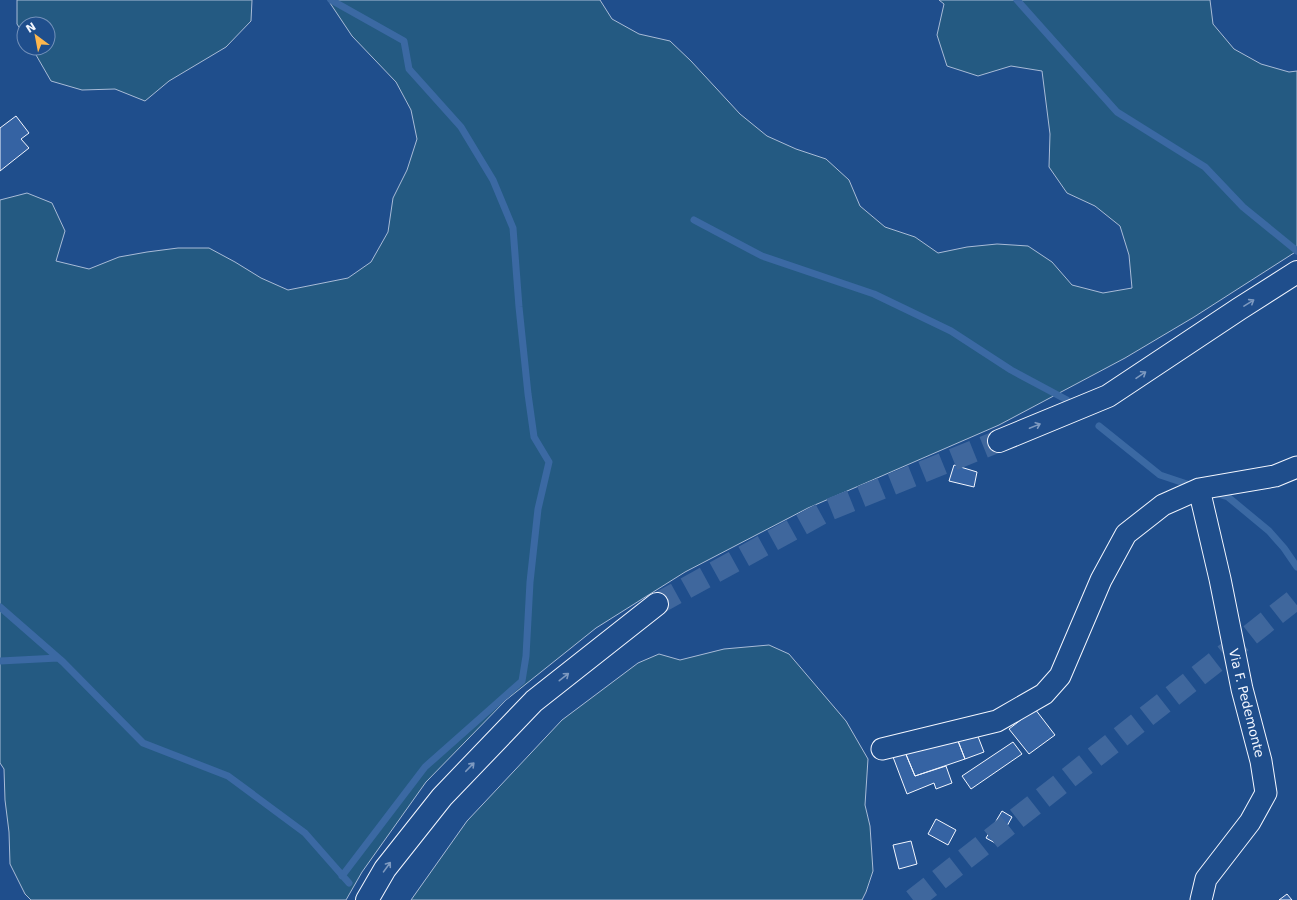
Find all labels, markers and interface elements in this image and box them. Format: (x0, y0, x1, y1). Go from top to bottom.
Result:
north arrow (16, 16, 56, 56)
text: N (24, 20, 38, 36)
one-way arrow (1243, 298, 1255, 306)
one-way arrow (1135, 370, 1146, 379)
one-way arrow (1028, 422, 1040, 430)
street label: Via F. Pedemonte (1226, 647, 1267, 759)
one-way arrow (559, 673, 570, 682)
one-way arrow (466, 762, 475, 772)
one-way arrow (383, 861, 392, 872)

